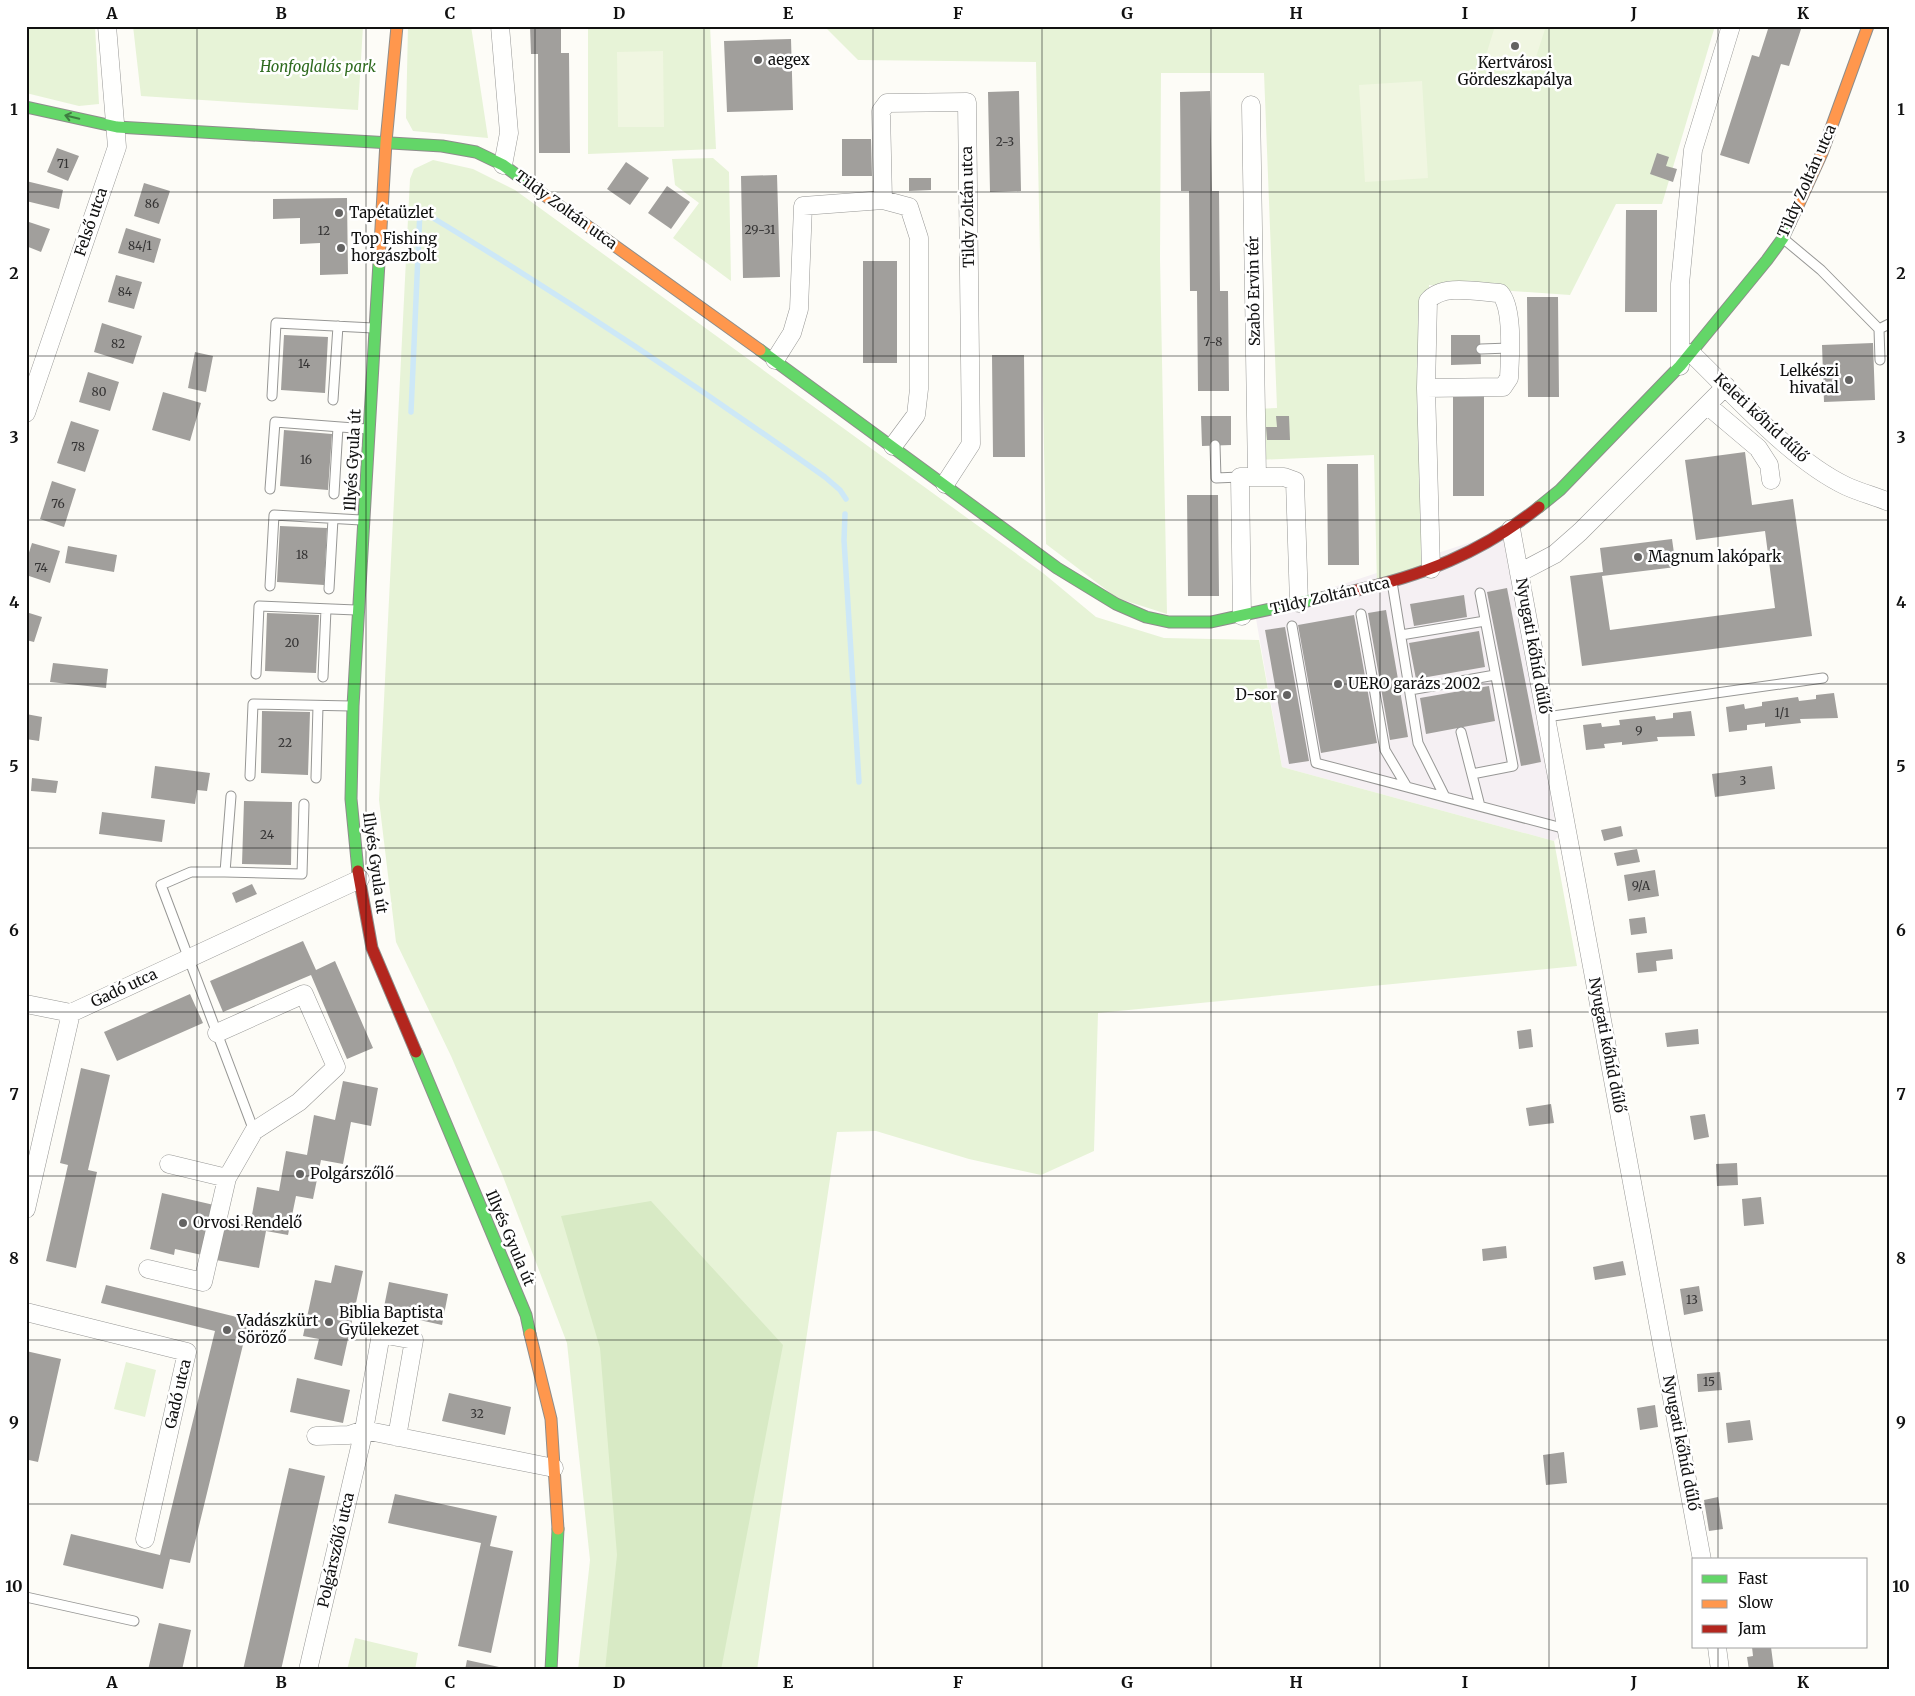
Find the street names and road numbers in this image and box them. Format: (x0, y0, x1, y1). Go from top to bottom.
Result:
street label: Tildy Zoltán utca (1773, 121, 1840, 240)
street label: Tildy Zoltán utca (957, 146, 978, 268)
street label: Tildy Zoltán utca (511, 166, 621, 253)
street label: Felső utca (70, 185, 111, 259)
street label: Szabó Ervin tér (1243, 235, 1264, 346)
street label: Keleti kőhíd dűlő (1710, 369, 1813, 466)
street label: Illyés Gyula út (340, 408, 365, 512)
street label: Tildy Zoltán utca (1268, 573, 1391, 618)
street label: Nyugati kőhíd dűlő (1512, 576, 1555, 716)
street label: Illyés Gyula út (359, 811, 392, 915)
street label: Gadó utca (88, 964, 160, 1011)
street label: Nyugati kőhíd dűlő (1585, 976, 1630, 1115)
street label: Illyés Gyula út (482, 1187, 539, 1289)
street label: Gadó utca (160, 1357, 195, 1431)
street label: Nyugati kőhíd dűlő (1659, 1374, 1704, 1513)
street label: Polgárszőlő utca (313, 1490, 358, 1609)

